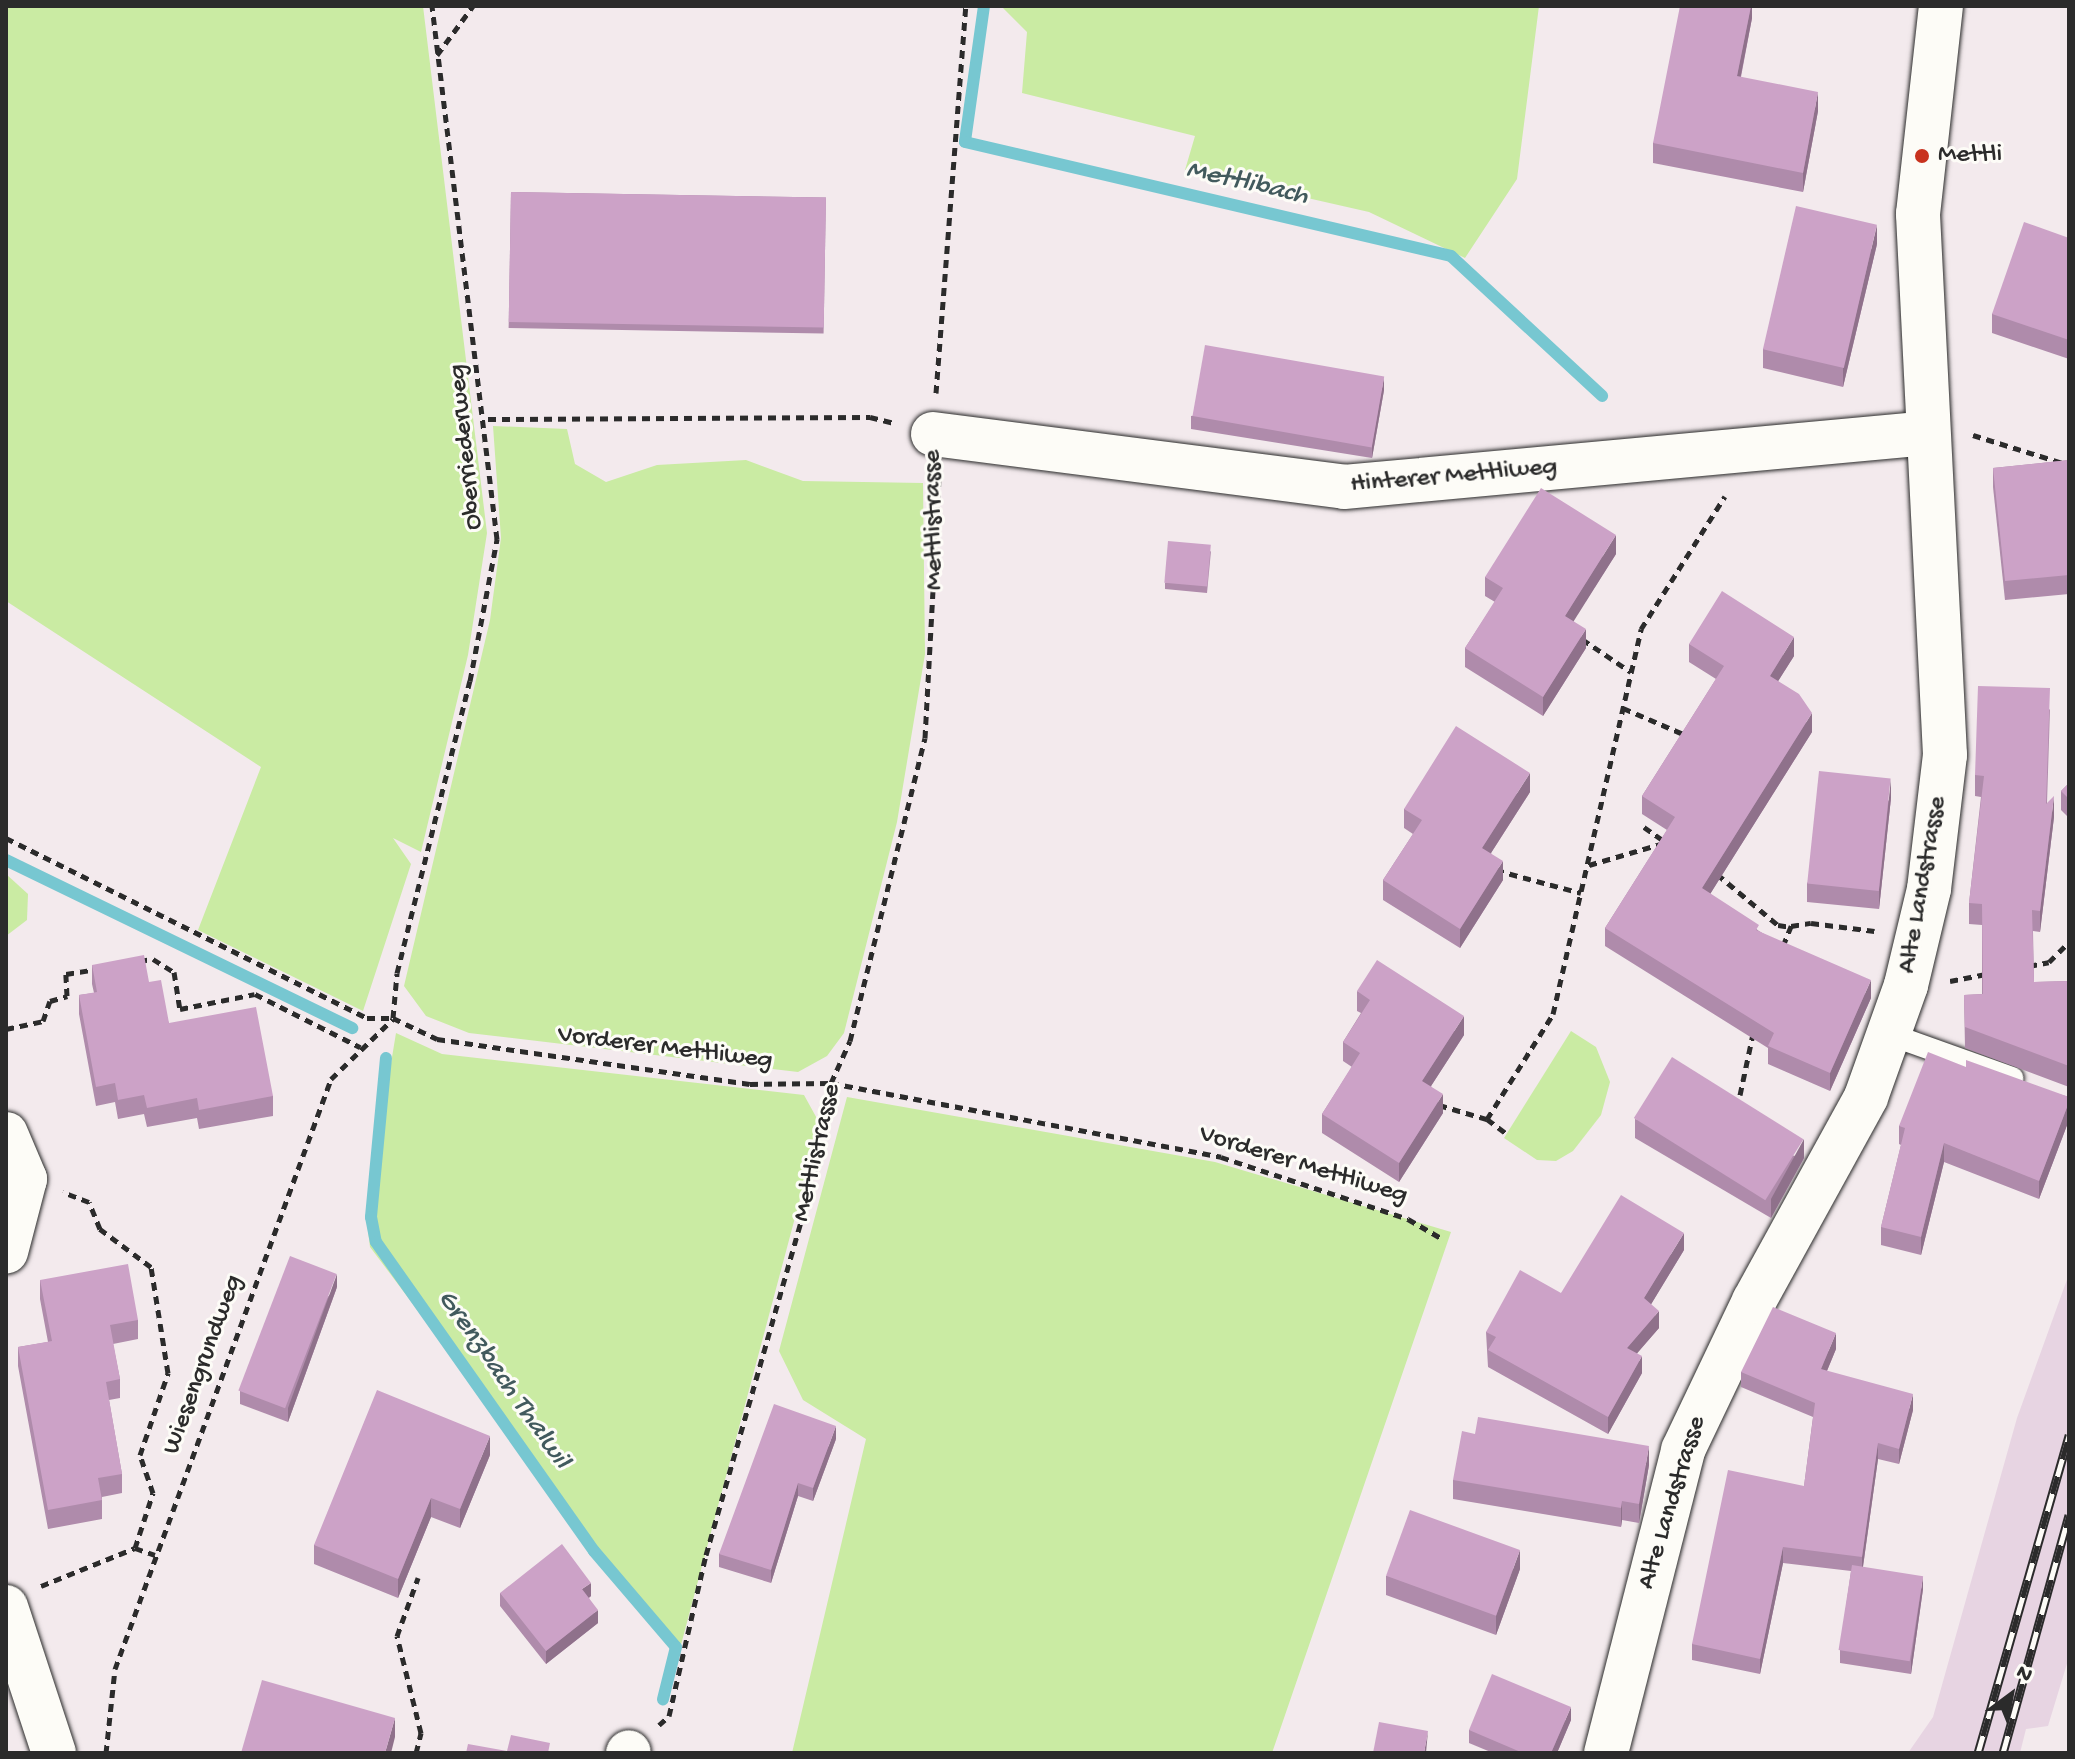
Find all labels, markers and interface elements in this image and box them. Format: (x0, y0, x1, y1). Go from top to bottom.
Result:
place label: Mettli (1938, 140, 2002, 172)
marker: Mettli (1913, 147, 1931, 165)
water label: Mettlibach (1183, 154, 1311, 214)
street label: Oberriederweg (443, 363, 491, 531)
street label: Mettlistrasse (918, 450, 952, 590)
street label: Hinterer Mettliweg (1349, 452, 1559, 502)
street label: Alte Landstrasse (1893, 794, 1955, 976)
street label: Vorderer Mettliweg (556, 1020, 774, 1078)
street label: Mettlistrasse (787, 1081, 849, 1225)
street label: Vorderer Mettliweg (1195, 1119, 1411, 1213)
street label: Wiesengrundweg (157, 1271, 251, 1459)
water label: Grenzbach Thalwil (429, 1284, 577, 1476)
street label: Alte Landstrasse (1632, 1413, 1714, 1593)
north arrow (1971, 1655, 2051, 1735)
text: N (2011, 1660, 2037, 1689)

